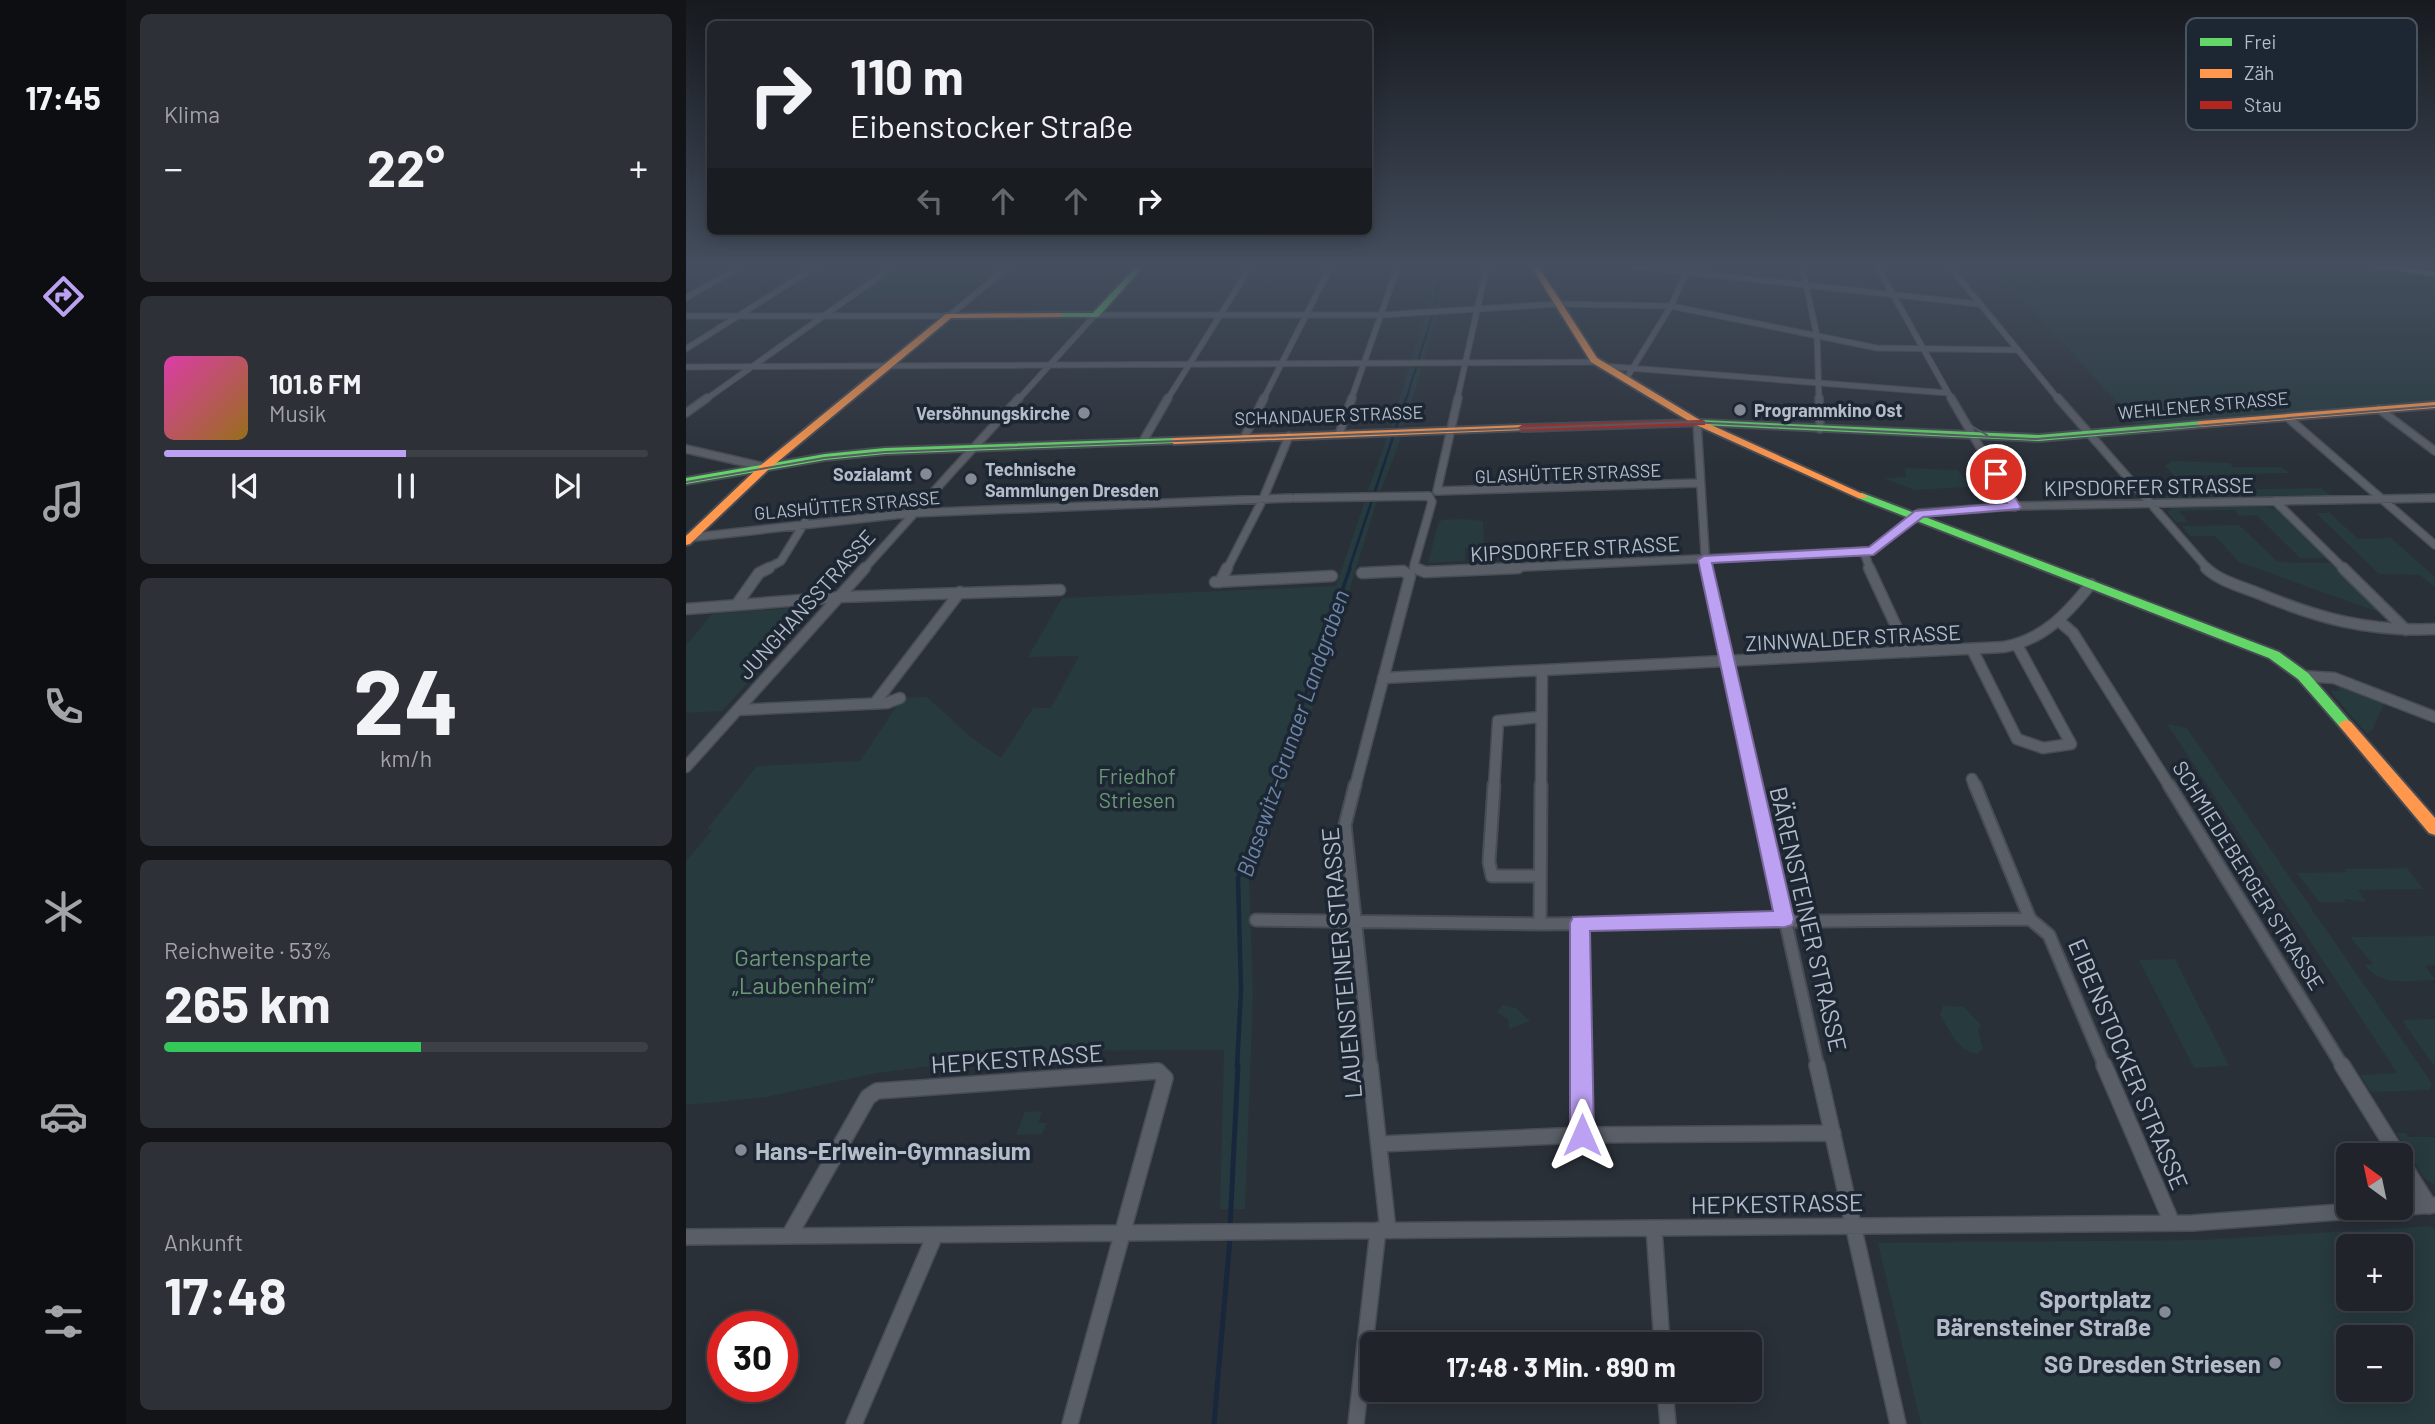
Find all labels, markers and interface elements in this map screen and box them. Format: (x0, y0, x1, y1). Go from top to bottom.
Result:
legend (2186, 18, 2417, 130)
text: Frei (2244, 30, 2276, 53)
text: 110 m (850, 46, 964, 105)
icon: right (735, 49, 826, 140)
text: Zäh (2244, 61, 2274, 84)
text: 17:45 (25, 78, 101, 116)
text: Stau (2244, 93, 2282, 116)
text: Klima (164, 100, 220, 128)
text: Eibenstocker Straße (850, 106, 1133, 144)
text: 22° (367, 135, 445, 197)
text: − (164, 144, 183, 190)
text: + (629, 144, 648, 190)
icon: left (911, 182, 949, 220)
icon: ahead (984, 182, 1022, 220)
icon: ahead (1057, 182, 1095, 220)
icon: right (1130, 182, 1168, 220)
icon: directions (39, 272, 88, 321)
text: 101.6 FM (269, 368, 361, 399)
street label: WEHLENER STRASSE (2117, 387, 2289, 423)
text: Musik (269, 399, 326, 427)
place label: Programmkino Ost (1754, 399, 1903, 421)
street label: SCHANDAUER STRASSE (1234, 401, 1424, 429)
place label: Versöhnungskirche (916, 402, 1070, 424)
marker: Programmkino Ost (1732, 402, 1748, 418)
marker: Versöhnungskirche (1076, 405, 1092, 421)
pin (1966, 444, 2026, 504)
icon: arrive (1977, 455, 2015, 493)
place label: Technische Sammlungen Dresden (985, 458, 1159, 501)
street label: GLASHÜTTER STRASSE (1474, 459, 1662, 487)
place label: Sozialamt (833, 463, 912, 485)
marker: Sozialamt (918, 466, 934, 482)
icon: previous (226, 467, 264, 505)
icon: pause (387, 467, 425, 505)
icon: next (548, 467, 586, 505)
marker: Technische Sammlungen Dresden (963, 471, 979, 487)
street label: KIPSDORFER STRASSE (2044, 472, 2254, 500)
icon: music (39, 477, 88, 526)
street label: GLASHÜTTER STRASSE (753, 486, 941, 524)
street label: JUNGHANSSTRASSE (732, 524, 880, 684)
street label: KIPSDORFER STRASSE (1469, 530, 1681, 566)
water label: Blasewitz‐Grunaer Landgraben (1230, 586, 1354, 880)
street label: ZINNWALDER STRASSE (1745, 619, 1961, 655)
text: 24 (353, 644, 459, 753)
icon: phone (39, 682, 88, 731)
text: km/h (380, 744, 432, 772)
street label: SCHMIEDEBERGER STRASSE (2168, 756, 2330, 994)
park label: Friedhof Striesen (1098, 763, 1176, 812)
street label: BÄRENSTEINER STRASSE (1764, 784, 1854, 1054)
street label: LAUENSTEINER STRASSE (1315, 826, 1367, 1100)
icon: climate (39, 887, 88, 936)
street label: EIBENSTOCKER STRASSE (2063, 934, 2195, 1194)
text: Reichweite · 53% (164, 936, 332, 964)
park label: Gartensparte „Laubenheim“ (732, 942, 875, 999)
text: 265 km (164, 971, 331, 1033)
street label: HEPKESTRASSE (930, 1038, 1104, 1078)
icon: car (39, 1092, 88, 1141)
position arrow (1545, 1098, 1619, 1172)
place label: Hans-Erlwein-Gymnasium (755, 1136, 1031, 1165)
marker: Hans-Erlwein-Gymnasium (733, 1142, 749, 1158)
north arrow (2336, 1143, 2413, 1220)
map controls (2336, 1143, 2413, 1402)
street label: HEPKESTRASSE (1690, 1187, 1864, 1219)
text: Ankunft (164, 1228, 243, 1256)
button: + (2336, 1234, 2413, 1311)
text: 17:48 (164, 1263, 287, 1325)
place label: Sportplatz Bärensteiner Straße (1936, 1284, 2151, 1341)
icon: filters (39, 1297, 88, 1346)
marker: Sportplatz Bärensteiner Straße (2157, 1304, 2173, 1320)
speed limit sign: 30 (707, 1311, 798, 1402)
button: − (2336, 1325, 2413, 1402)
place label: SG Dresden Striesen (2044, 1349, 2261, 1378)
text: 17:48 · 3 Min. · 890 m (1446, 1351, 1676, 1382)
marker: SG Dresden Striesen (2267, 1355, 2283, 1371)

